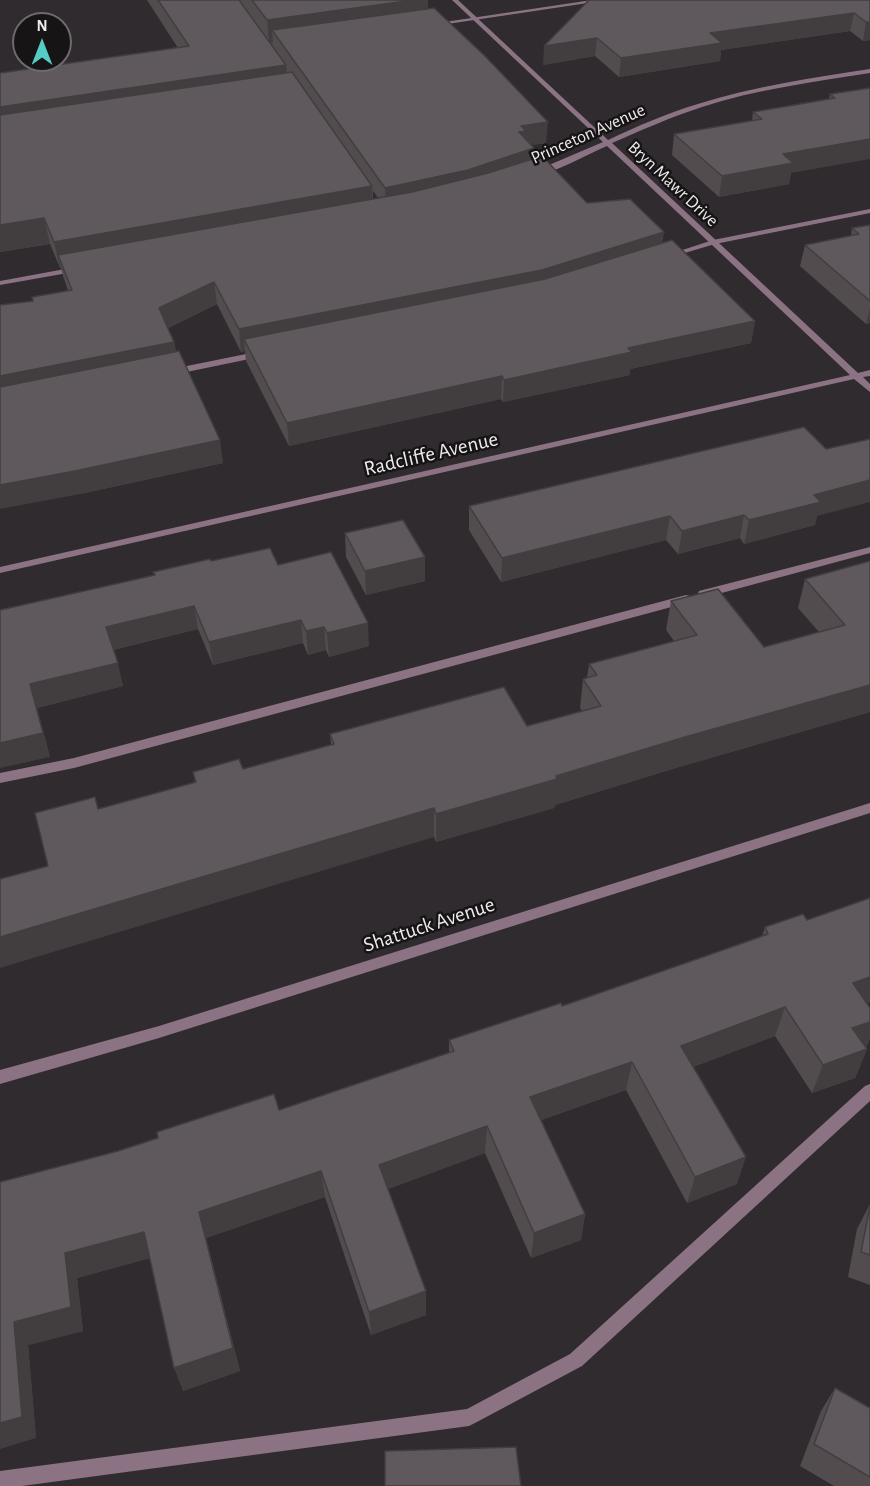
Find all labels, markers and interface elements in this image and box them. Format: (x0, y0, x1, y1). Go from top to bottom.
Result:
north arrow (12, 12, 72, 72)
text: N (36, 18, 48, 34)
street label: Princeton Avenue (528, 99, 648, 169)
street label: Bryn Mawr Drive (623, 137, 723, 231)
street label: Radcliffe Avenue (362, 426, 500, 482)
street label: Shattuck Avenue (360, 892, 498, 958)

